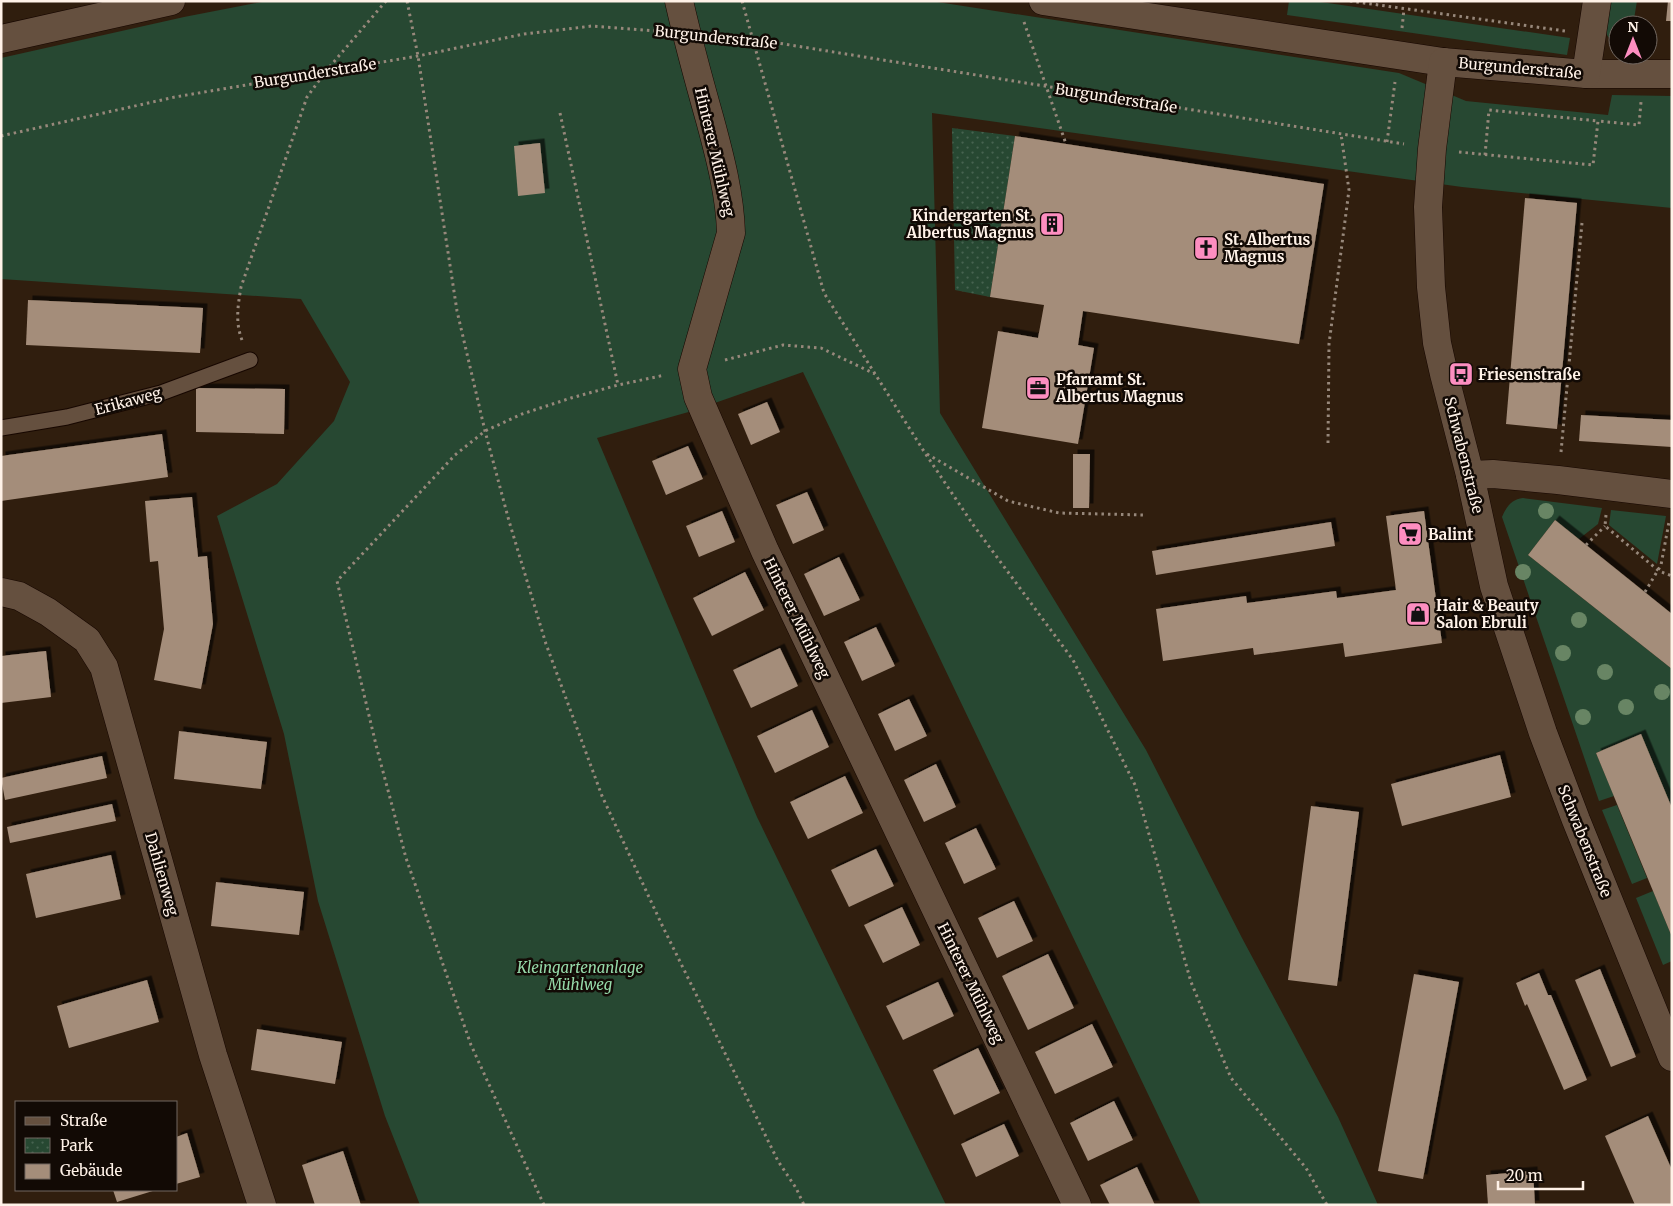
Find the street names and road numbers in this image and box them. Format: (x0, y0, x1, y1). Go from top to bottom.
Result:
street label: Burgunderstraße (654, 21, 779, 53)
street label: Burgunderstraße (1458, 53, 1583, 83)
street label: Burgunderstraße (253, 54, 378, 92)
street label: Burgunderstraße (1054, 79, 1179, 117)
street label: Hinterer Mühlweg (691, 86, 739, 218)
street label: Erikaweg (93, 383, 163, 419)
street label: Schwabenstraße (1440, 395, 1488, 515)
street label: Hinterer Mühlweg (760, 554, 834, 682)
street label: Schwabenstraße (1554, 782, 1616, 900)
street label: Dahlienweg (141, 830, 183, 918)
street label: Hinterer Mühlweg (934, 919, 1008, 1047)

